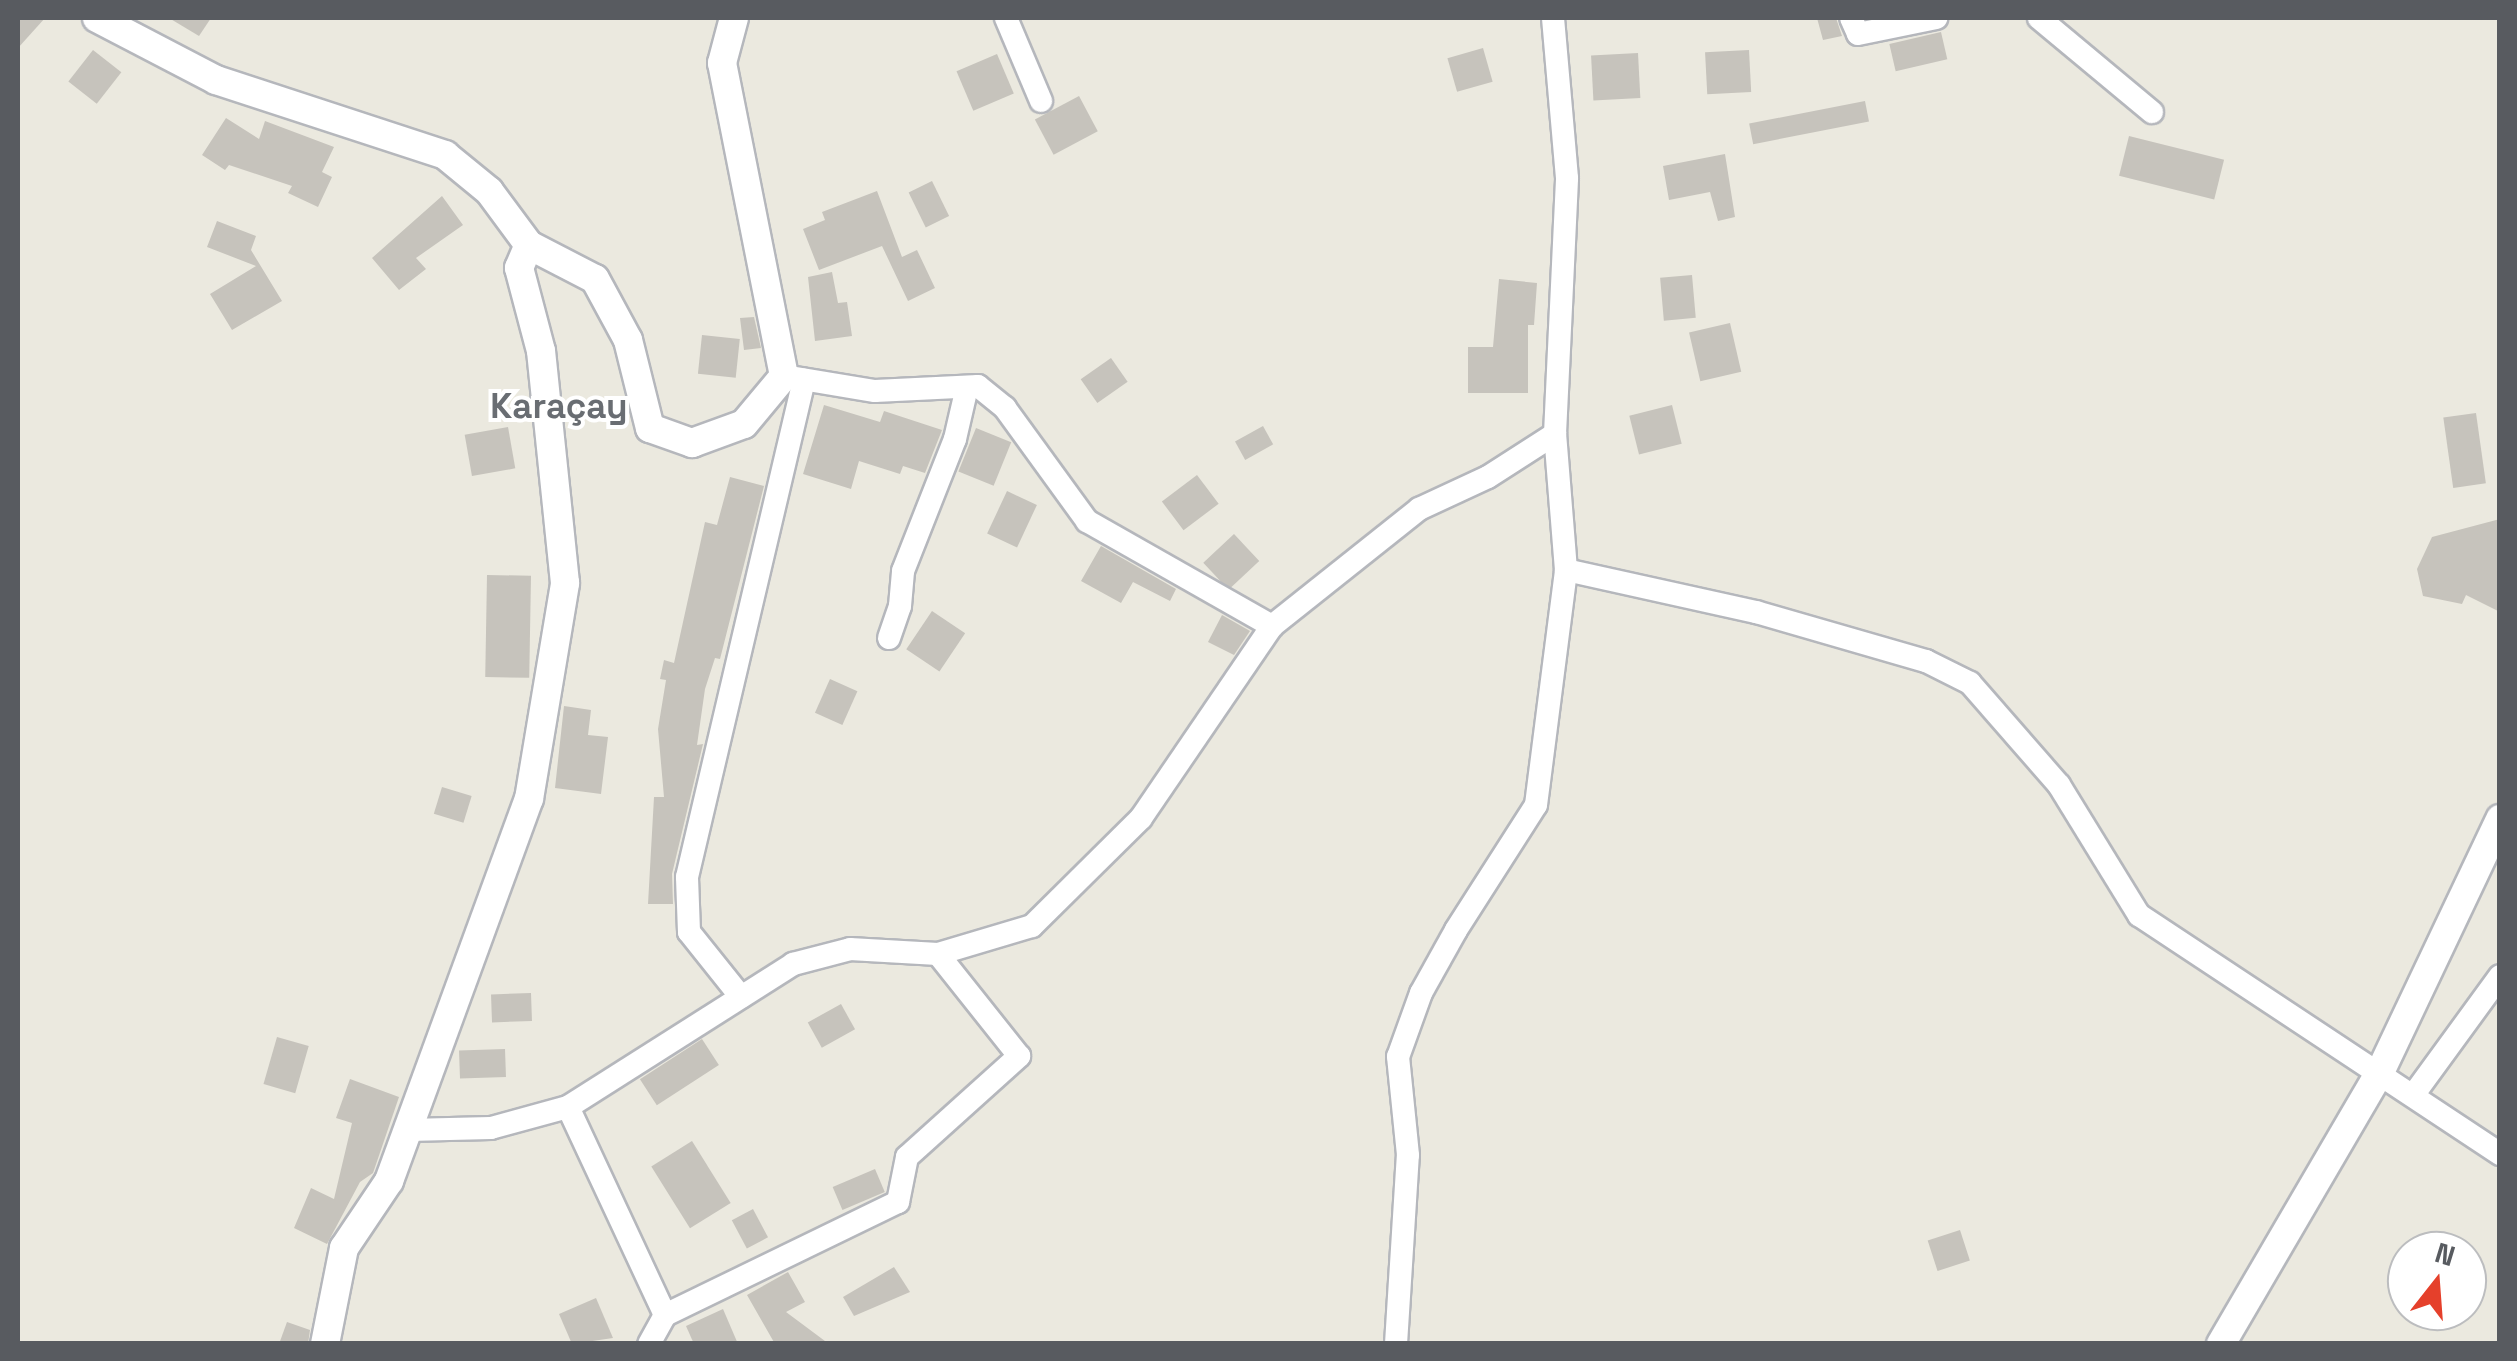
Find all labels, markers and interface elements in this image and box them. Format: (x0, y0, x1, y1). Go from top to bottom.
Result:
district label: Karaçay (490, 385, 628, 427)
north arrow (2387, 1231, 2487, 1331)
text: N (2431, 1234, 2459, 1274)

